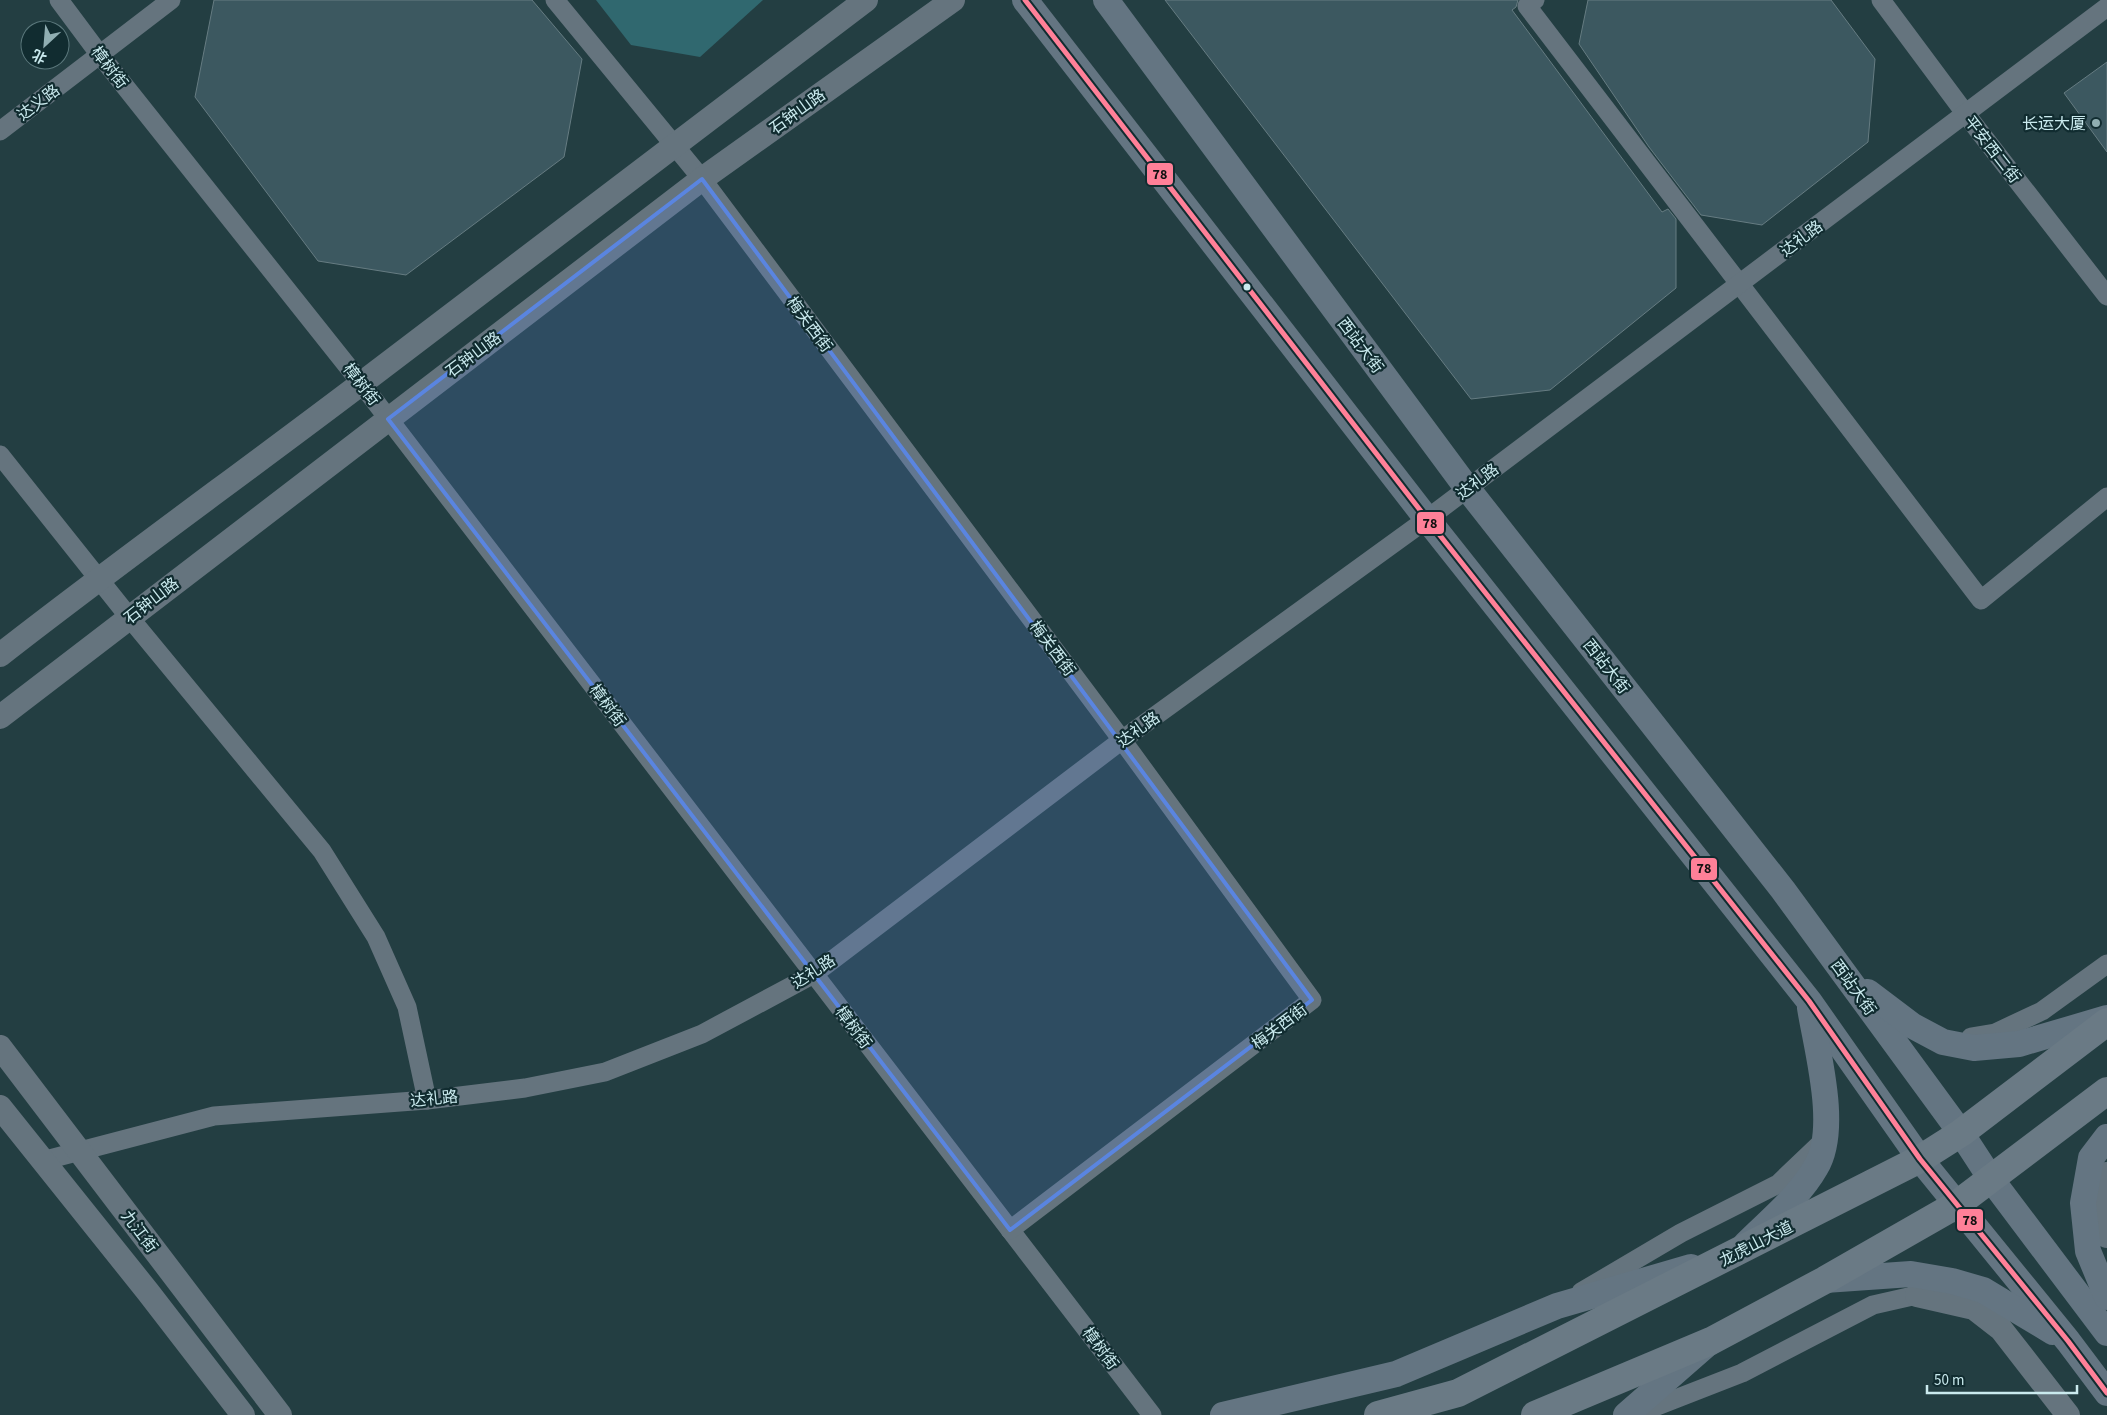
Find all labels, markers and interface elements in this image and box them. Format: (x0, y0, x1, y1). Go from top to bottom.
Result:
north arrow (20, 20, 70, 70)
street label: 樟树街 (86, 42, 133, 93)
text: 北 (29, 44, 50, 68)
street label: 达义路 (13, 80, 64, 126)
street label: 石钟山路 (765, 84, 830, 140)
street label: 平安西二街 (1959, 111, 2026, 188)
place label: 长运大厦 (2022, 113, 2086, 135)
marker: 长运大厦 (2090, 117, 2102, 129)
line badge: 78 (1146, 162, 1174, 186)
text: 78 (1153, 165, 1167, 185)
street label: 达礼路 (1776, 216, 1827, 262)
unlabelled marker (1242, 282, 1252, 292)
street label: 梅关西街 (781, 292, 837, 357)
street label: 西站大街 (1332, 313, 1388, 378)
street label: 石钟山路 (441, 327, 506, 383)
street label: 樟树街 (338, 359, 385, 410)
street label: 达礼路 (1452, 459, 1503, 505)
line badge: 78 (1416, 511, 1445, 535)
text: 78 (1423, 514, 1437, 534)
street label: 石钟山路 (120, 572, 184, 629)
street label: 梅关西街 (1024, 616, 1080, 681)
street label: 西站大街 (1578, 635, 1635, 699)
street label: 樟树街 (584, 680, 630, 731)
street label: 达礼路 (1113, 707, 1164, 753)
line badge: 78 (1690, 857, 1718, 881)
text: 78 (1697, 859, 1711, 879)
street label: 达礼路 (787, 950, 840, 994)
street label: 西站大街 (1825, 955, 1881, 1020)
street label: 梅关西街 (1247, 999, 1312, 1055)
street label: 樟树街 (830, 1002, 876, 1053)
street label: 达礼路 (409, 1086, 459, 1112)
street label: 九江街 (116, 1206, 162, 1257)
line badge: 78 (1956, 1208, 1984, 1232)
text: 78 (1963, 1211, 1977, 1231)
street label: 龙虎山大道 (1716, 1216, 1797, 1272)
street label: 樟树街 (1077, 1323, 1123, 1374)
scale bar (1927, 1362, 2077, 1394)
text: 50 m (1934, 1370, 1964, 1391)

